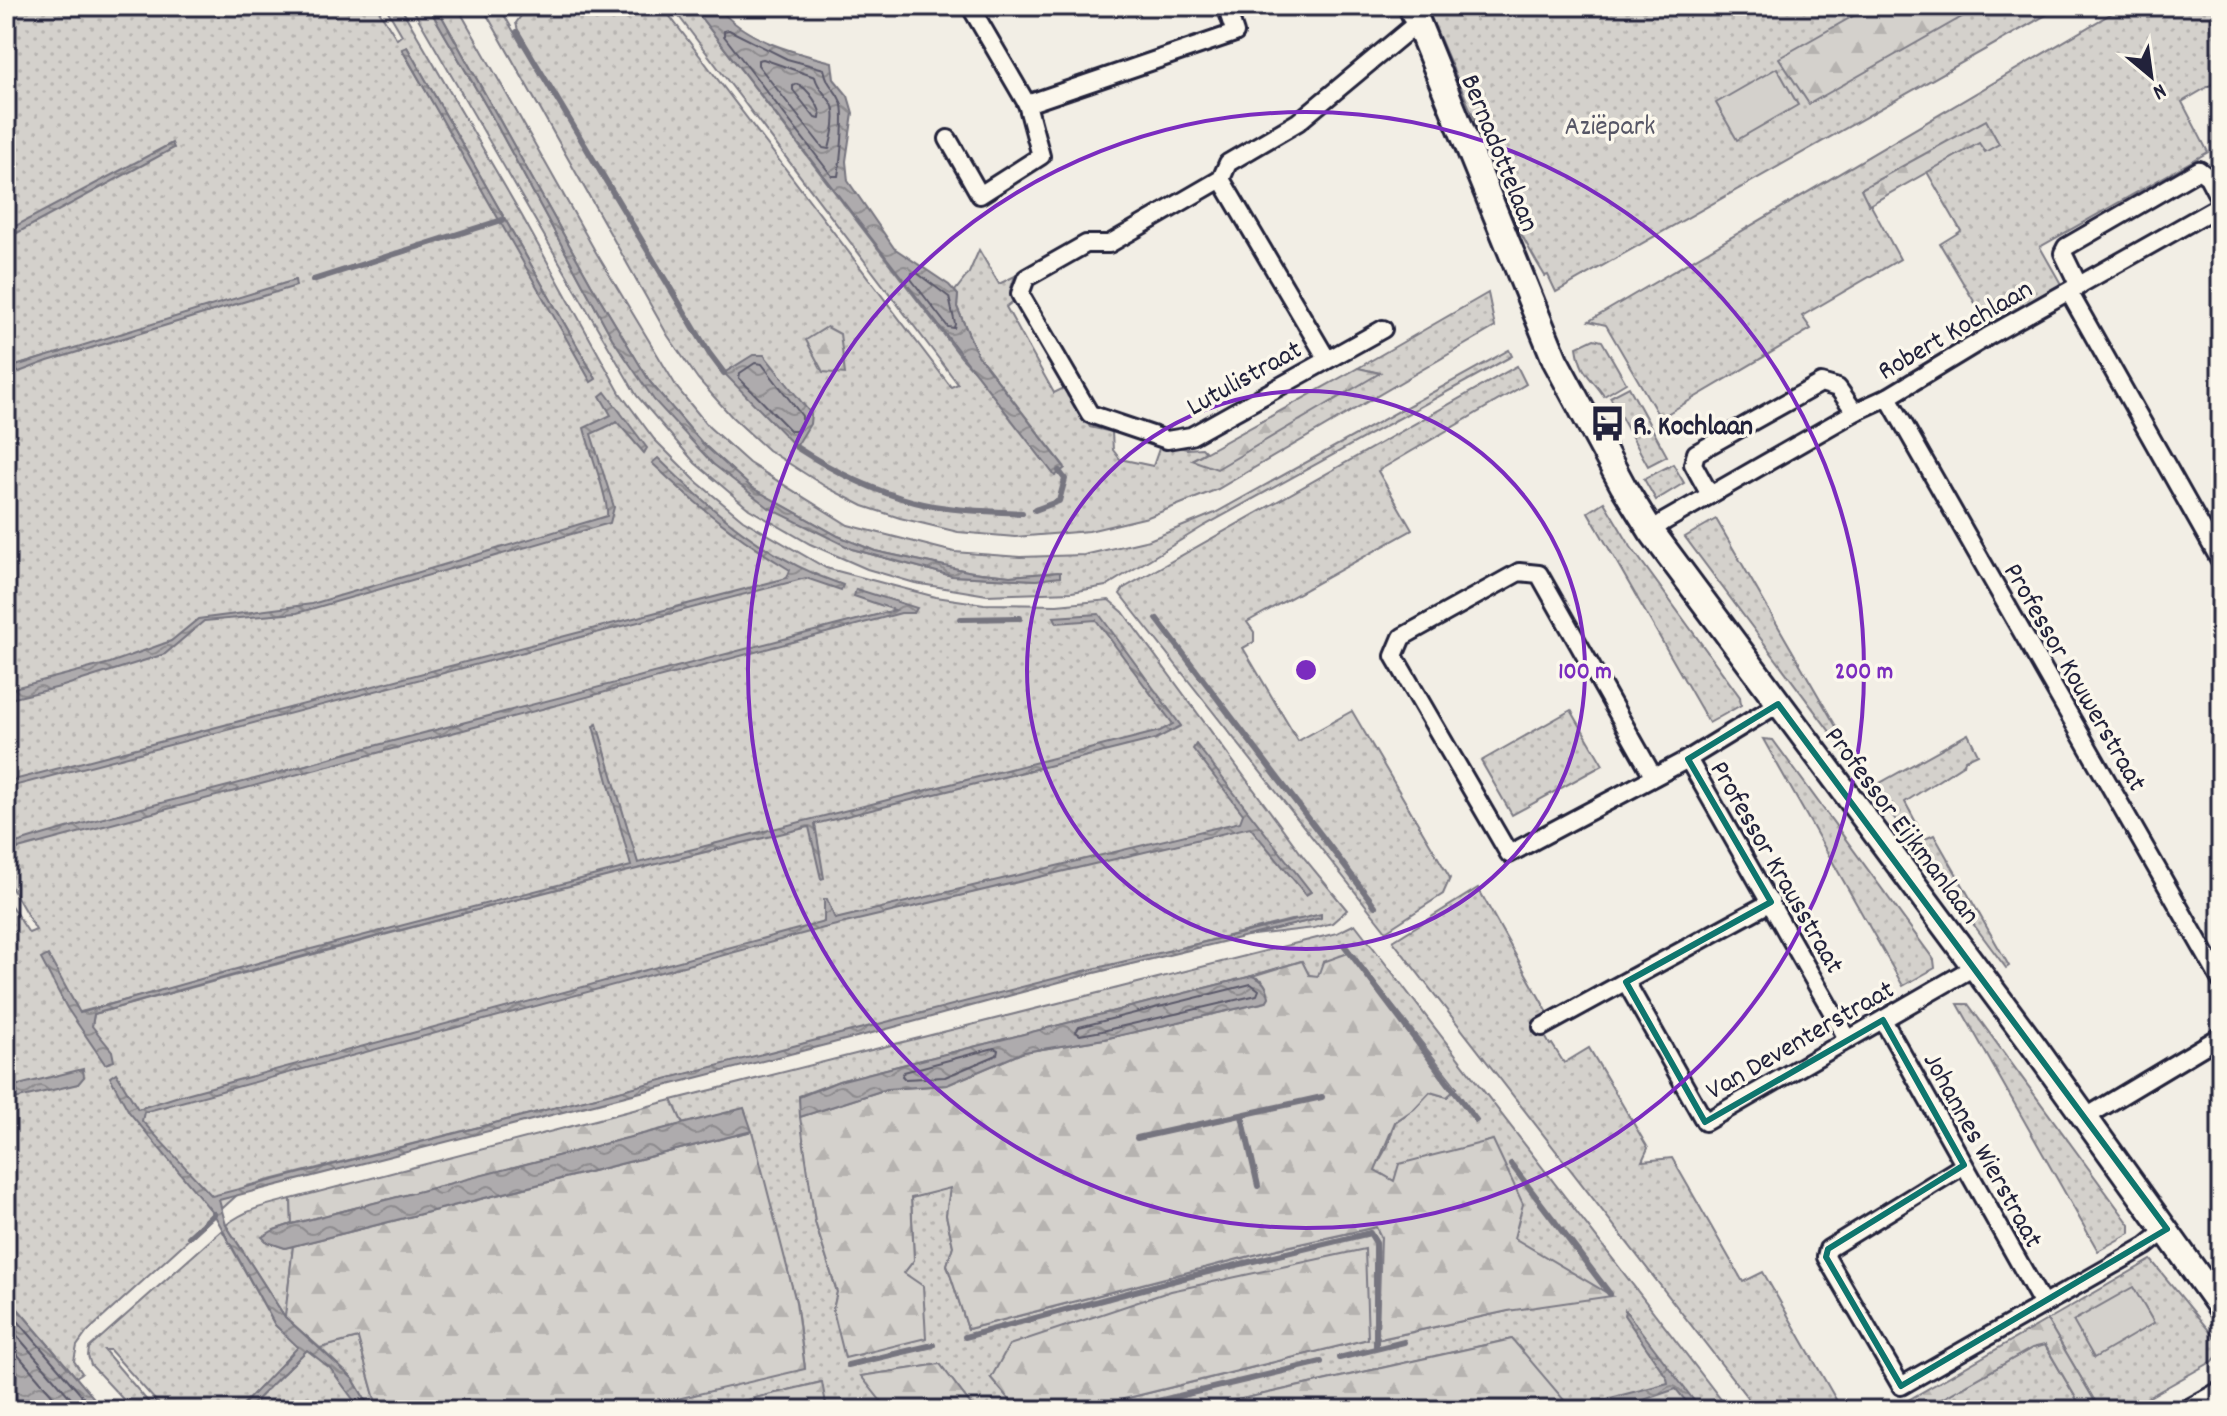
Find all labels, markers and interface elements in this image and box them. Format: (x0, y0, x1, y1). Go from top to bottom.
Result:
north arrow (2111, 36, 2191, 116)
street label: Bernadottelaan (1448, 69, 1547, 239)
text: N (2147, 74, 2171, 107)
park label: Aziëpark (1564, 109, 1656, 149)
street label: Robert Kochlaan (1872, 272, 2041, 393)
street label: Lutulistraat (1180, 332, 1311, 429)
bus stop icon: R. Kochlaan (1588, 405, 1626, 443)
place label: R. Kochlaan (1633, 409, 1753, 449)
street label: Professor Kouwerstraat (1991, 557, 2154, 800)
centre of rings (1292, 656, 1320, 684)
text: 100 m (1558, 656, 1612, 690)
text: 200 m (1835, 656, 1893, 690)
street label: Professor Eijkmanlaan (1812, 720, 1988, 934)
street label: Professor Krausstraat (1697, 755, 1852, 982)
street label: Van Deventerstraat (1700, 972, 1903, 1113)
street label: Johannes Wierstraat (1910, 1046, 2051, 1256)

